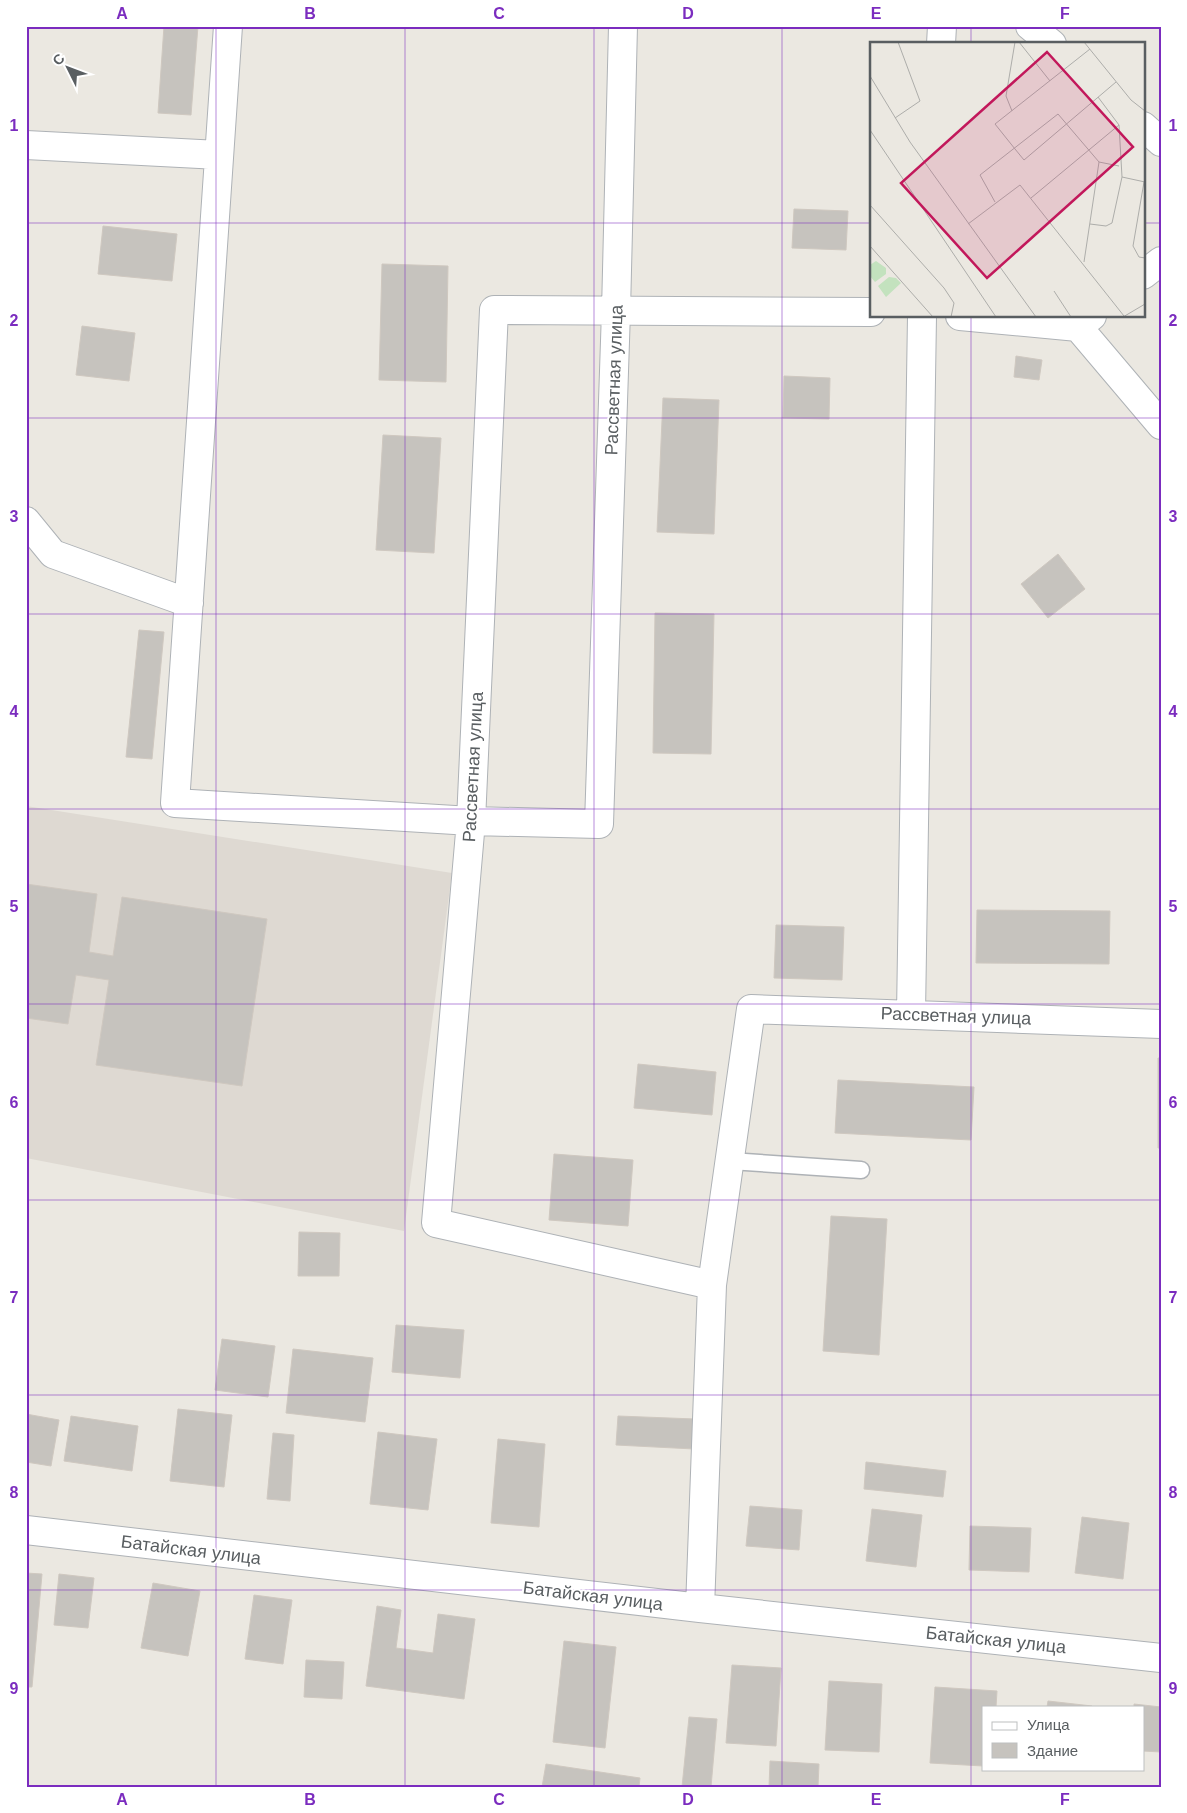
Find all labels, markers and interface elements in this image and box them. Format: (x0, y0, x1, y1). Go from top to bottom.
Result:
text: A (116, 5, 128, 22)
text: B (304, 5, 316, 22)
text: C (493, 5, 505, 22)
text: D (682, 5, 694, 22)
text: E (871, 5, 882, 22)
text: F (1060, 5, 1070, 22)
north arrow (42, 42, 92, 92)
inset map (870, 42, 1144, 318)
text: С (49, 50, 68, 68)
text: 1 (10, 117, 19, 134)
text: 1 (1169, 117, 1178, 134)
street label: Рассветная улица (601, 303, 627, 456)
text: 2 (10, 312, 19, 329)
text: 2 (1169, 312, 1178, 329)
text: 3 (10, 508, 19, 525)
text: 3 (1169, 508, 1178, 525)
street label: Рассветная улица (459, 690, 487, 843)
text: 4 (10, 703, 19, 720)
text: 4 (1169, 703, 1178, 720)
text: 5 (10, 898, 19, 915)
text: 5 (1169, 898, 1178, 915)
street label: Рассветная улица (880, 1003, 1033, 1029)
text: 6 (10, 1094, 19, 1111)
text: 6 (1169, 1094, 1178, 1111)
text: 7 (10, 1289, 19, 1306)
text: 7 (1169, 1289, 1178, 1306)
text: 8 (10, 1484, 19, 1501)
text: 8 (1169, 1484, 1178, 1501)
street label: Батайская улица (120, 1531, 263, 1569)
street label: Батайская улица (522, 1577, 665, 1615)
street label: Батайская улица (925, 1623, 1068, 1657)
text: 9 (10, 1680, 19, 1697)
text: 9 (1169, 1680, 1178, 1697)
legend (982, 1706, 1144, 1770)
text: Улица (1027, 1716, 1070, 1733)
text: Здание (1027, 1742, 1078, 1759)
text: A (116, 1791, 128, 1808)
text: B (304, 1791, 316, 1808)
text: C (493, 1791, 505, 1808)
text: D (682, 1791, 694, 1808)
text: E (871, 1791, 882, 1808)
text: F (1060, 1791, 1070, 1808)

